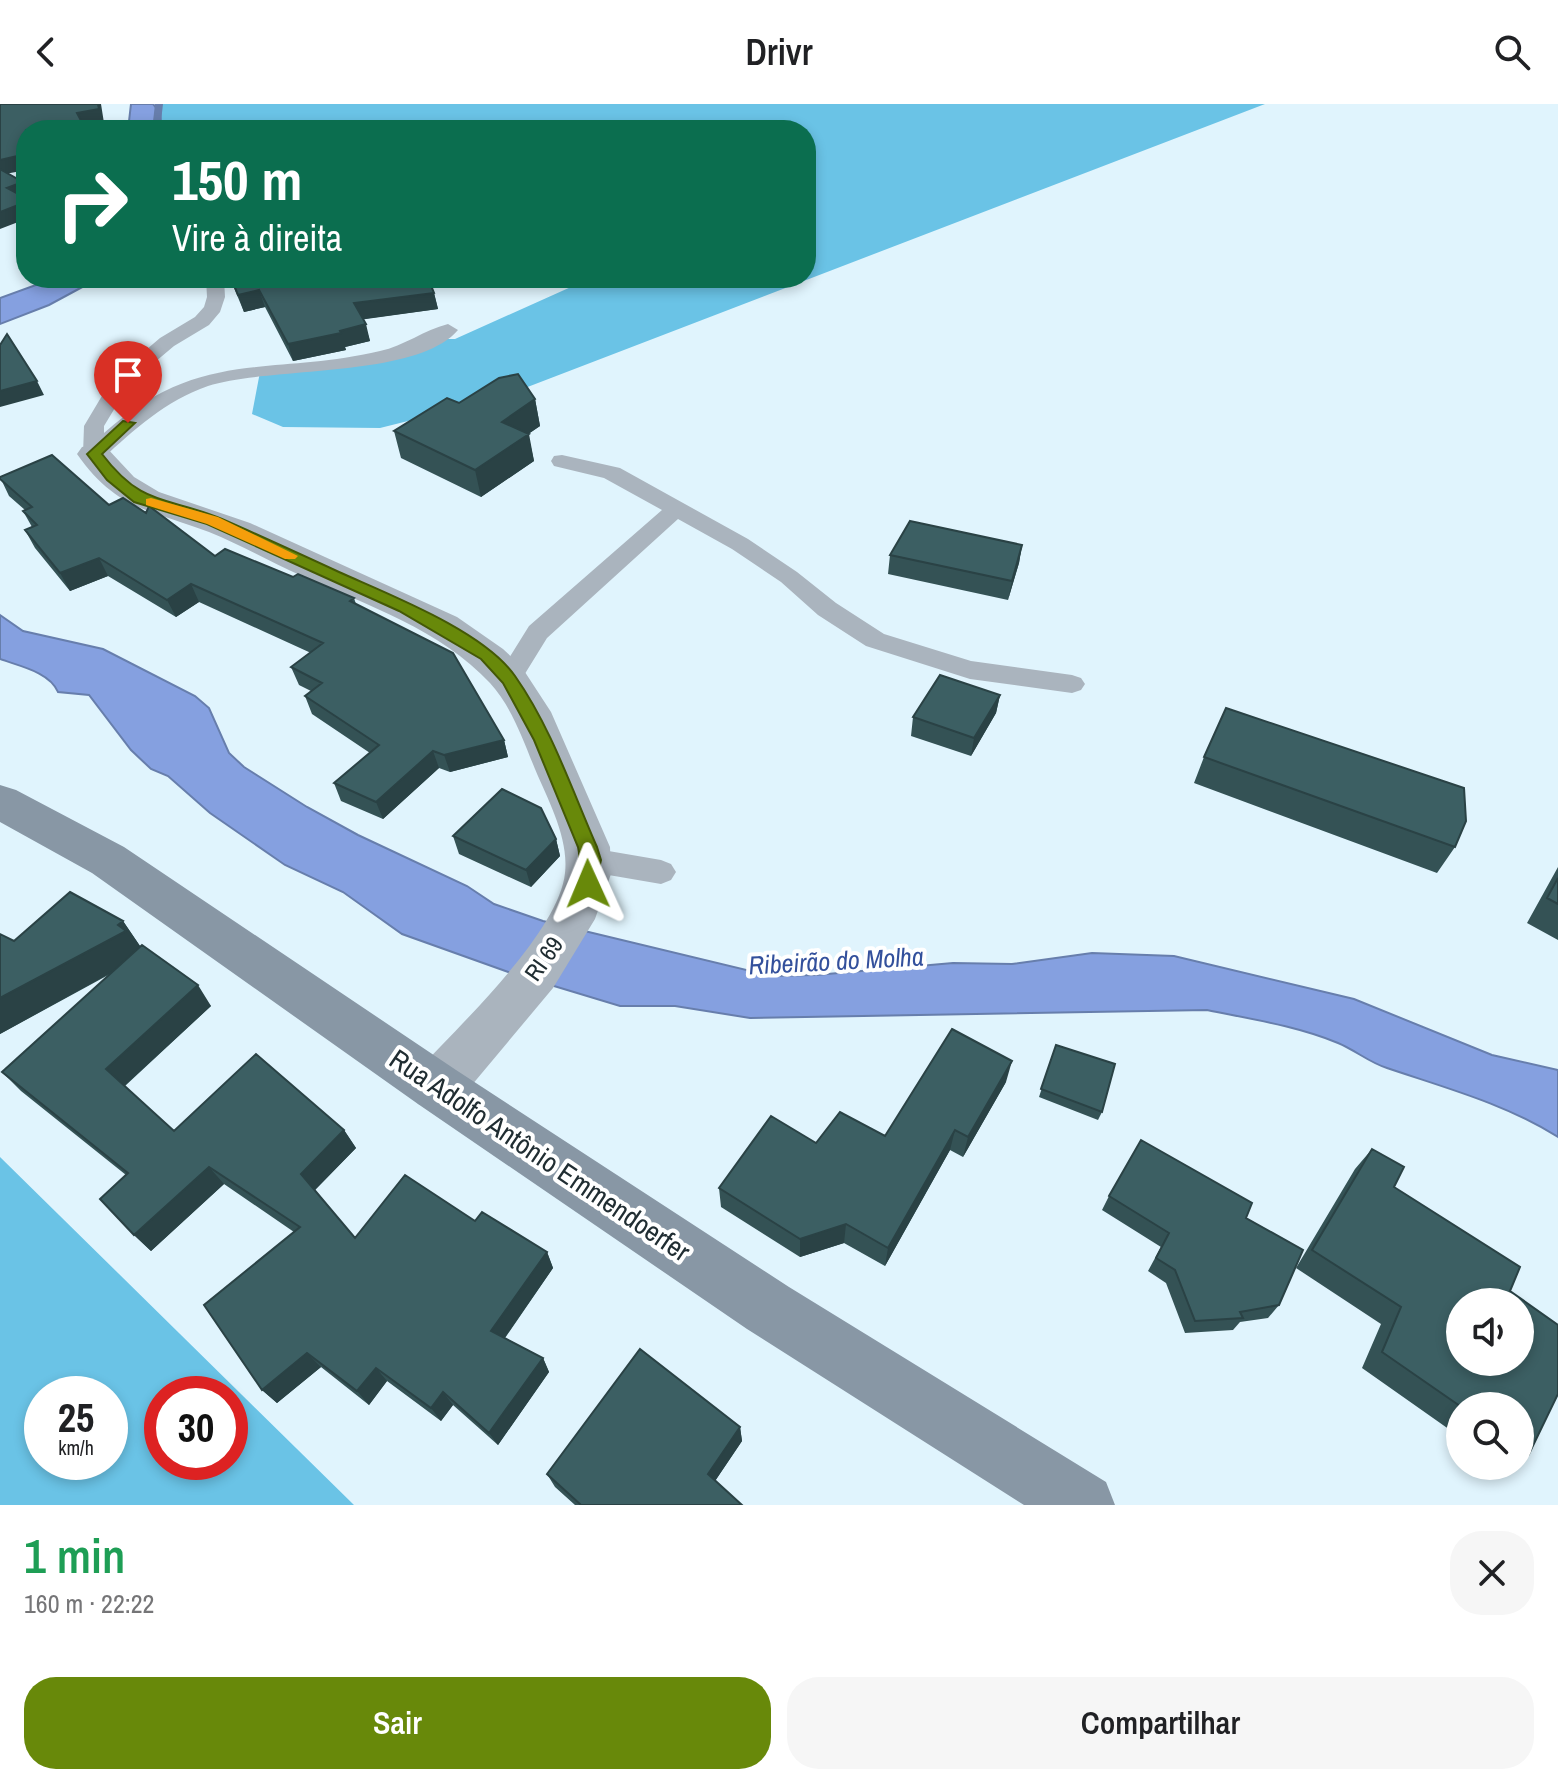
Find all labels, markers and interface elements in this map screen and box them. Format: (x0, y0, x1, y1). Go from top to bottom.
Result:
text: Drivr (745, 28, 813, 76)
icon: back (24, 30, 68, 74)
icon: search (1490, 30, 1534, 74)
text: 150 m (172, 142, 302, 217)
icon: right (40, 152, 144, 256)
text: Vire à direita (172, 214, 342, 262)
pin (94, 341, 162, 423)
icon: arrive (106, 353, 150, 397)
position arrow (546, 842, 630, 926)
street label: RI 69 (517, 930, 570, 987)
water label: Ribeirão do Molha (747, 938, 925, 983)
street label: Rua Adolfo Antônio Emmendoerfer (382, 1040, 698, 1270)
map controls (1446, 1288, 1534, 1480)
button: sound (1446, 1288, 1534, 1376)
speed limit sign: 30 (144, 1376, 248, 1480)
text: 25 (58, 1391, 94, 1444)
button: search (1446, 1392, 1534, 1480)
text: km/h (58, 1434, 94, 1461)
text: 1 min (24, 1523, 125, 1588)
button: close (1450, 1531, 1534, 1615)
text: 160 m · 22:22 (24, 1586, 154, 1621)
button: Sair (24, 1677, 771, 1769)
button: Compartilhar (787, 1677, 1534, 1769)

